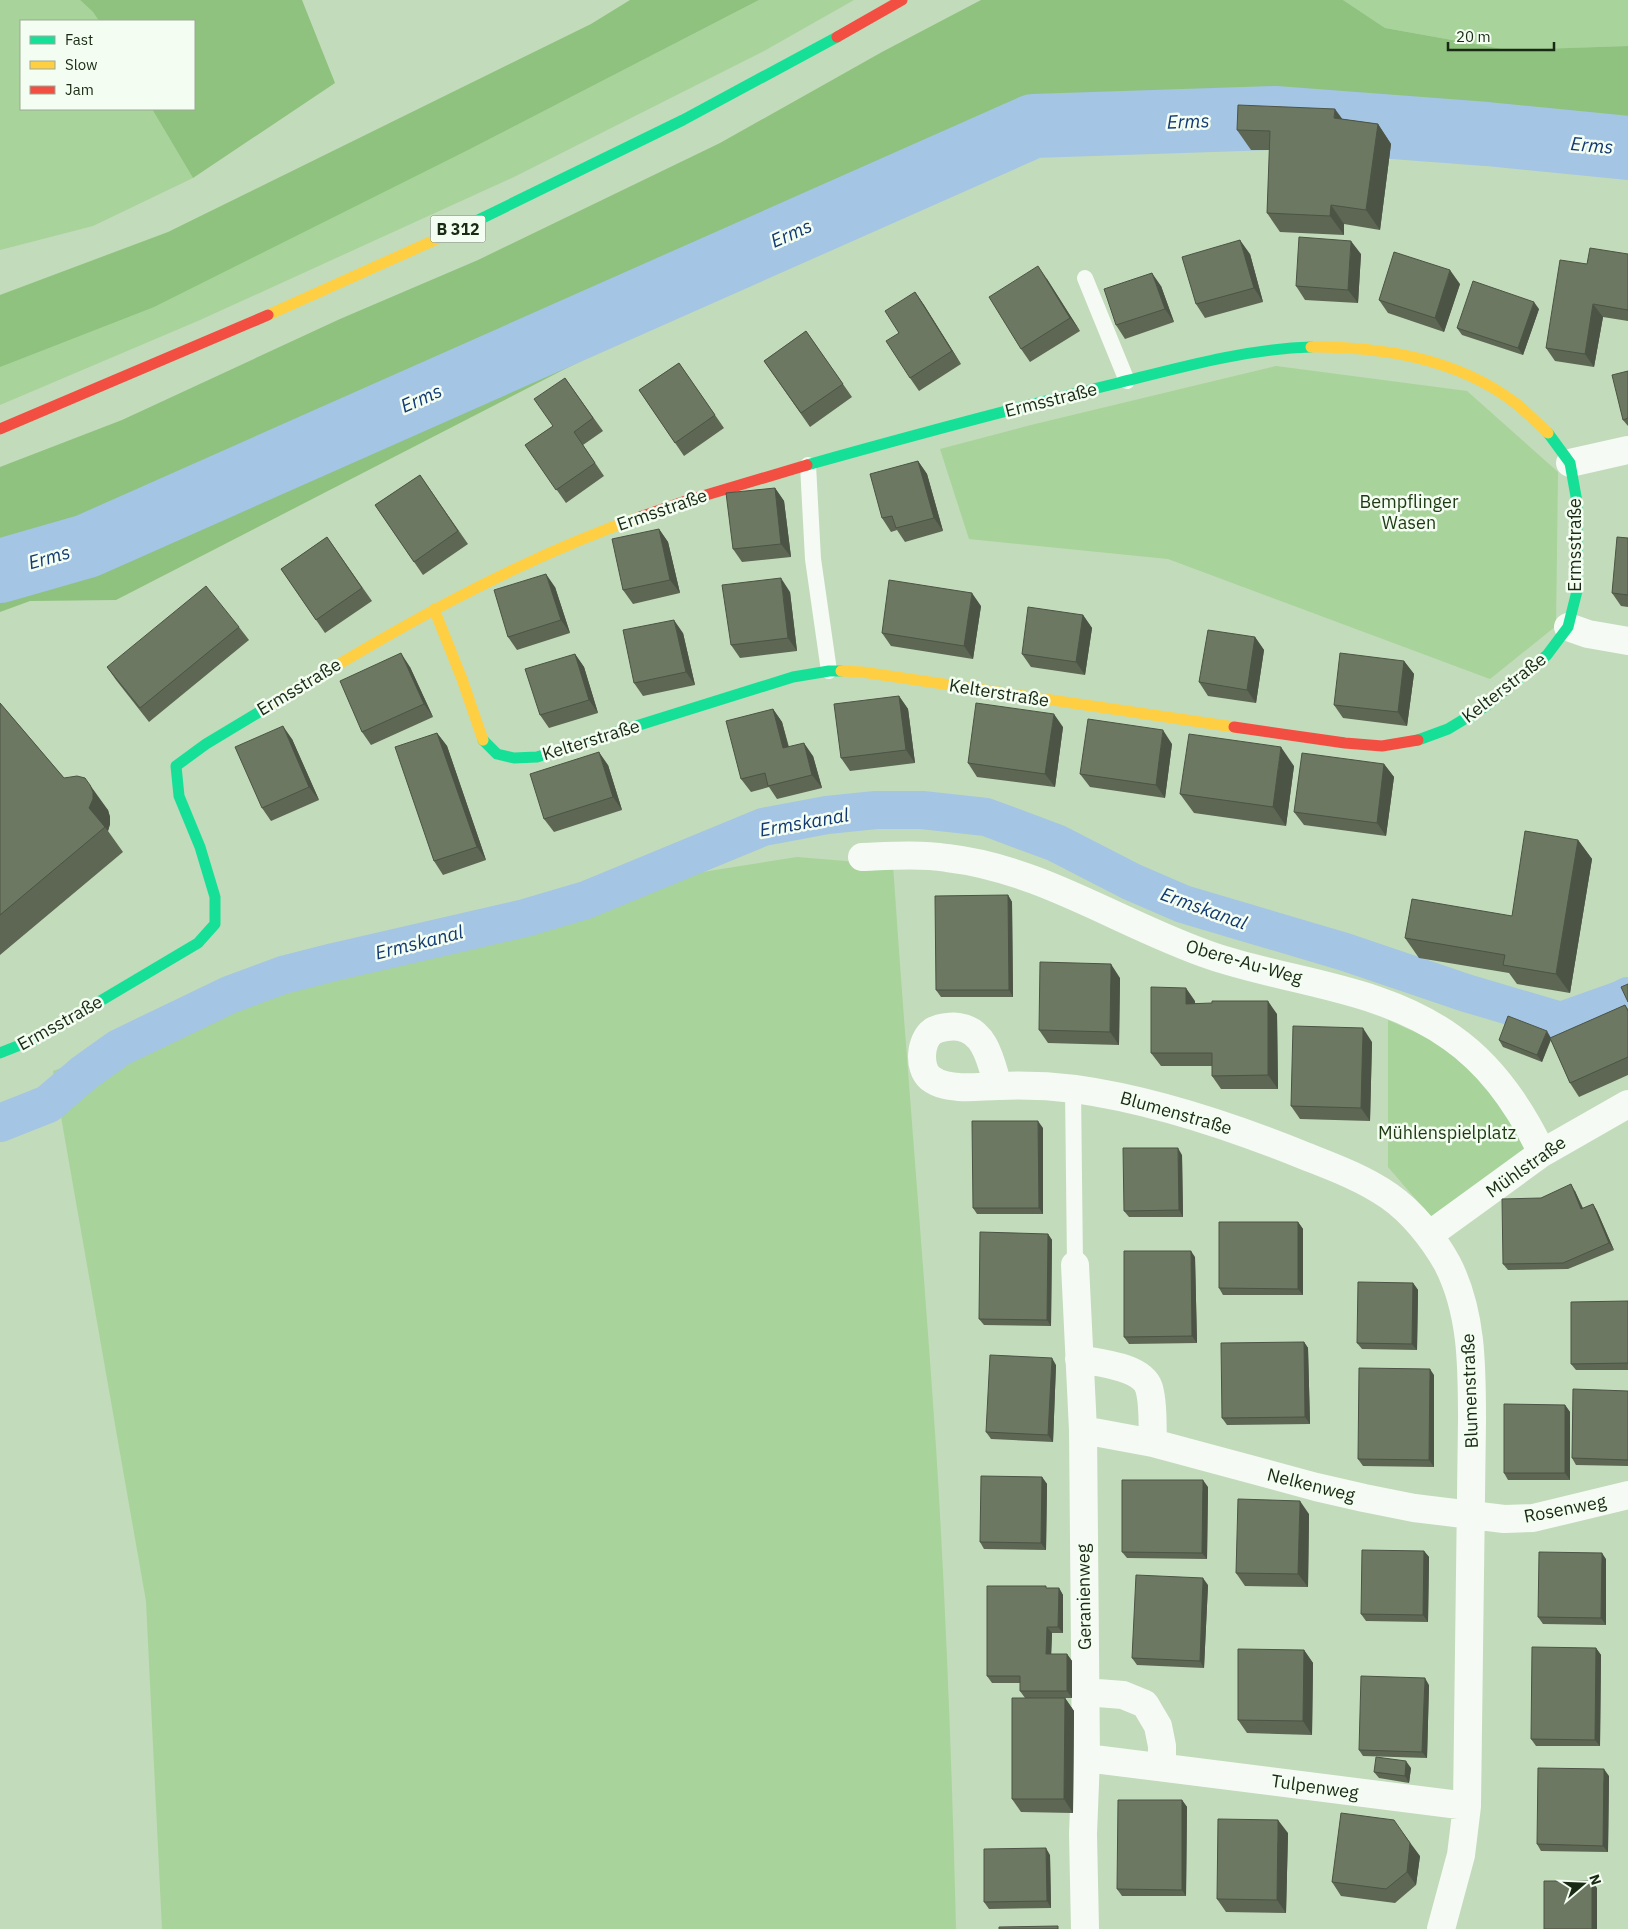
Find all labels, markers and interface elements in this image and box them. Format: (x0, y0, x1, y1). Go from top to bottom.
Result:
legend (20, 20, 195, 110)
scale bar (1448, 20, 1554, 52)
text: 20 m (1456, 27, 1491, 46)
text: Fast (65, 30, 93, 49)
text: Slow (65, 55, 98, 74)
text: Jam (65, 80, 94, 99)
water label: Erms (1166, 108, 1210, 134)
water label: Erms (1570, 131, 1614, 159)
water label: Erms (767, 213, 815, 253)
road number: B 312 (430, 215, 486, 242)
street label: Ermsstraße (1003, 377, 1099, 422)
water label: Erms (397, 378, 445, 418)
street label: Ermsstraße (614, 483, 710, 536)
park label: Bempflinger Wasen (1359, 490, 1459, 534)
street label: Ermsstraße (1563, 498, 1586, 592)
water label: Erms (25, 540, 73, 574)
street label: Kelterstraße (1457, 647, 1551, 728)
street label: Ermsstraße (253, 652, 345, 721)
street label: Kelterstraße (947, 673, 1051, 712)
street label: Kelterstraße (539, 714, 643, 765)
water label: Ermskanal (758, 802, 850, 842)
water label: Ermskanal (1158, 881, 1250, 935)
water label: Ermskanal (372, 919, 466, 965)
street label: Obere-Au-Weg (1183, 934, 1306, 989)
street label: Ermsstraße (13, 990, 107, 1055)
street label: Blumenstraße (1118, 1086, 1235, 1139)
park label: Mühlenspielplatz (1378, 1121, 1516, 1144)
street label: Mühlstraße (1481, 1131, 1570, 1203)
street label: Blumenstraße (1456, 1333, 1483, 1449)
street label: Nelkenweg (1265, 1462, 1358, 1507)
street label: Rosenweg (1522, 1489, 1608, 1528)
street label: Geranienweg (1071, 1543, 1096, 1650)
street label: Tulpenweg (1270, 1769, 1361, 1804)
north arrow (1558, 1859, 1608, 1909)
text: N (1585, 1872, 1605, 1887)

